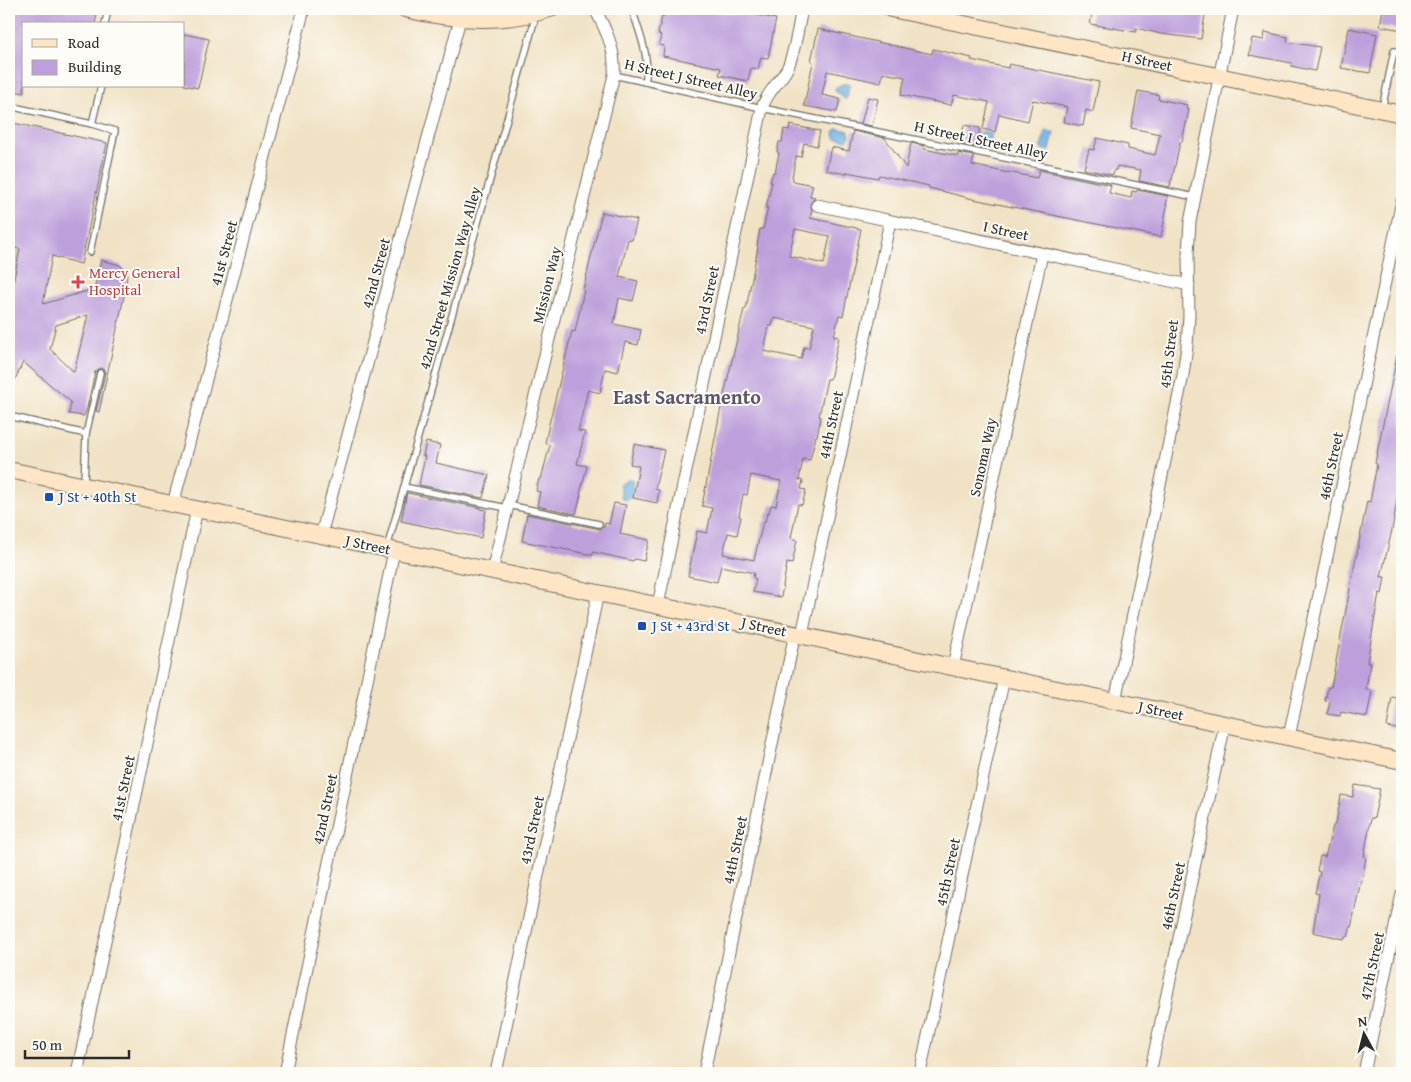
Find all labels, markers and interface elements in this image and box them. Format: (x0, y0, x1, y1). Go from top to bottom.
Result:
legend (22, 22, 185, 88)
text: Road (68, 32, 99, 53)
street label: H Street (1120, 45, 1175, 76)
street label: H Street J Street Alley (623, 53, 760, 104)
text: Building (68, 56, 122, 77)
street label: H Street I Street Alley (913, 115, 1050, 164)
street label: 42nd Street Mission Way Alley (413, 183, 486, 372)
street label: I Street (981, 215, 1031, 246)
street label: 41st Street (205, 217, 243, 288)
street label: 42nd Street (356, 235, 395, 310)
street label: Mission Way (527, 244, 566, 326)
place label: Mercy General Hospital (89, 262, 180, 300)
street label: 43rd Street (689, 263, 724, 336)
marker: Mercy General Hospital (71, 275, 85, 289)
street label: 45th Street (1154, 318, 1183, 390)
district label: East Sacramento (613, 382, 761, 411)
street label: 44th Street (813, 388, 848, 461)
street label: Sonoma Way (964, 415, 1001, 498)
street label: 46th Street (1313, 429, 1348, 502)
place label: J St + 40th St (57, 486, 137, 507)
marker: J St + 40th St (43, 491, 55, 503)
street label: J Street (341, 529, 393, 560)
street label: J Street (737, 611, 789, 642)
place label: J St + 43rd St (650, 615, 731, 636)
marker: J St + 43rd St (636, 620, 648, 632)
street label: J Street (1134, 695, 1186, 726)
street label: 41st Street (105, 752, 140, 823)
street label: 42nd Street (307, 771, 342, 846)
street label: 43rd Street (514, 793, 549, 866)
street label: 44th Street (717, 813, 752, 886)
street label: 45th Street (930, 835, 965, 908)
street label: 46th Street (1155, 859, 1190, 932)
street label: 47th Street (1354, 929, 1389, 1002)
north arrow (1338, 1010, 1388, 1060)
text: N (1357, 1011, 1369, 1032)
scale bar (25, 1027, 129, 1059)
text: 50 m (32, 1034, 63, 1055)

